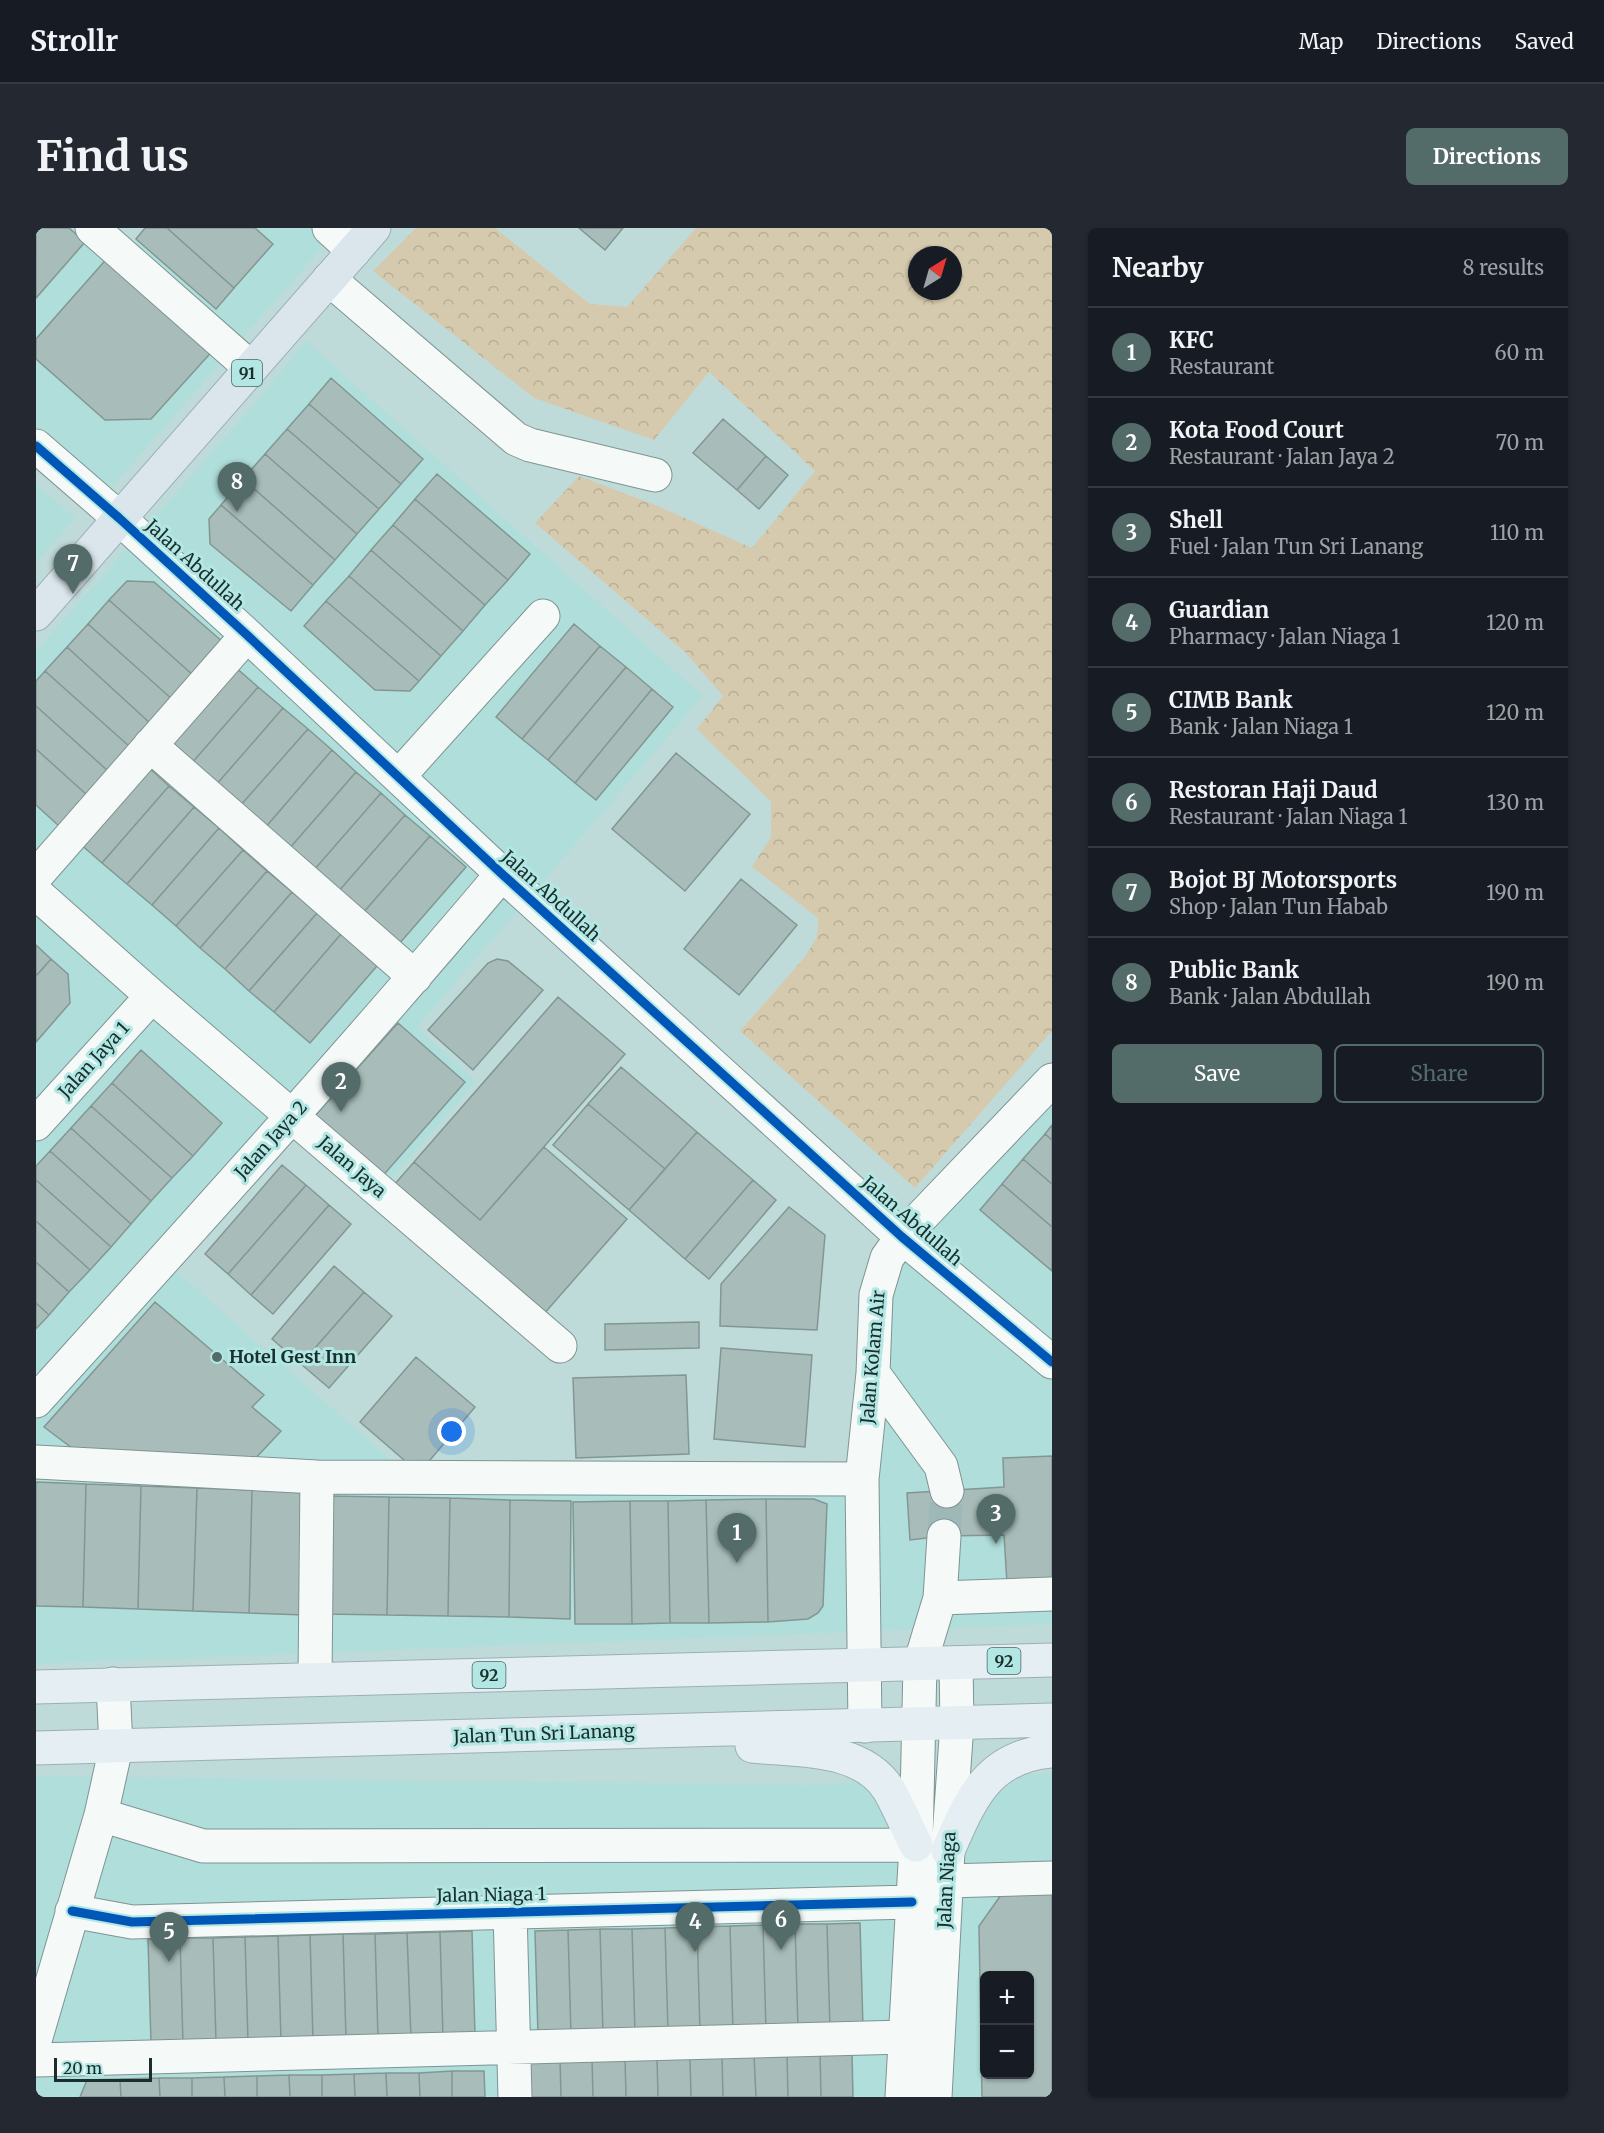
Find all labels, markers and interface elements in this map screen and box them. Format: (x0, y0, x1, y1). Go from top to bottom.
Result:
text: Strollr (30, 23, 118, 59)
text: Map (1299, 28, 1343, 55)
text: Directions (1376, 28, 1481, 55)
text: Saved (1514, 28, 1574, 55)
button: Directions (1406, 128, 1568, 185)
text: Find us (36, 130, 189, 182)
north arrow (908, 246, 962, 300)
text: Nearby (1112, 251, 1204, 284)
text: 8 results (1462, 255, 1544, 280)
text: KFC (1169, 326, 1214, 354)
text: 1 (1127, 340, 1136, 365)
text: 60 m (1494, 340, 1544, 365)
text: Restaurant (1169, 354, 1274, 379)
road number: 91 (232, 360, 262, 386)
text: Kota Food Court (1169, 416, 1344, 444)
text: 2 (1126, 430, 1137, 455)
text: 70 m (1496, 430, 1544, 455)
text: Restaurant · Jalan Jaya 2 (1169, 444, 1395, 469)
pin: 8 (218, 462, 256, 512)
text: Shell (1169, 506, 1223, 534)
street label: Jalan Abdullah (140, 513, 250, 615)
text: 3 (1126, 520, 1137, 545)
text: 110 m (1490, 520, 1544, 545)
text: Fuel · Jalan Tun Sri Lanang (1169, 534, 1423, 559)
pin: 7 (54, 544, 93, 594)
text: Guardian (1169, 596, 1269, 624)
text: 4 (1125, 610, 1138, 635)
text: 120 m (1486, 610, 1544, 635)
text: Pharmacy · Jalan Niaga 1 (1169, 624, 1400, 649)
text: CIMB Bank (1169, 686, 1292, 714)
text: 5 (1126, 700, 1137, 725)
text: 120 m (1486, 700, 1544, 725)
text: Bank · Jalan Niaga 1 (1169, 714, 1353, 739)
text: Restoran Haji Daud (1169, 776, 1378, 804)
text: 6 (1125, 790, 1138, 815)
text: 130 m (1487, 790, 1544, 815)
text: Restaurant · Jalan Niaga 1 (1169, 804, 1408, 829)
street label: Jalan Abdullah (496, 844, 606, 946)
text: Bojot BJ Motorsports (1169, 866, 1397, 894)
text: 7 (1126, 880, 1138, 905)
text: 190 m (1486, 880, 1544, 905)
text: Shop · Jalan Tun Habab (1169, 894, 1388, 919)
text: Public Bank (1169, 956, 1299, 984)
text: 8 (1125, 970, 1138, 995)
text: 190 m (1486, 970, 1544, 995)
text: Bank · Jalan Abdullah (1169, 984, 1371, 1009)
street label: Jalan Jaya 1 (53, 1017, 134, 1103)
button: Save (1112, 1044, 1322, 1103)
button: Share (1334, 1044, 1544, 1103)
pin: 2 (322, 1062, 360, 1112)
street label: Jalan Jaya 2 (229, 1096, 312, 1184)
street label: Jalan Jaya (313, 1130, 391, 1203)
street label: Jalan Abdullah (857, 1170, 967, 1271)
street label: Jalan Kolam Air (855, 1289, 890, 1426)
place label: Hotel Gest Inn (229, 1345, 356, 1368)
marker: Hotel Gest Inn (210, 1350, 224, 1364)
your location (437, 1417, 466, 1446)
pin: 3 (976, 1494, 1016, 1544)
pin: 1 (718, 1514, 756, 1563)
road number: 92 (988, 1648, 1020, 1674)
road number: 92 (472, 1662, 506, 1688)
street label: Jalan Tun Sri Lanang (452, 1719, 635, 1748)
street label: Jalan Niaga (932, 1831, 961, 1930)
street label: Jalan Niaga 1 (435, 1882, 546, 1907)
pin: 6 (762, 1900, 800, 1950)
pin: 4 (676, 1902, 714, 1952)
pin: 5 (150, 1912, 188, 1962)
map controls (980, 1971, 1034, 2079)
button: + (980, 1971, 1034, 2025)
button: − (980, 2025, 1034, 2079)
scale bar (54, 2055, 152, 2082)
text: 20 m (63, 2058, 102, 2078)

